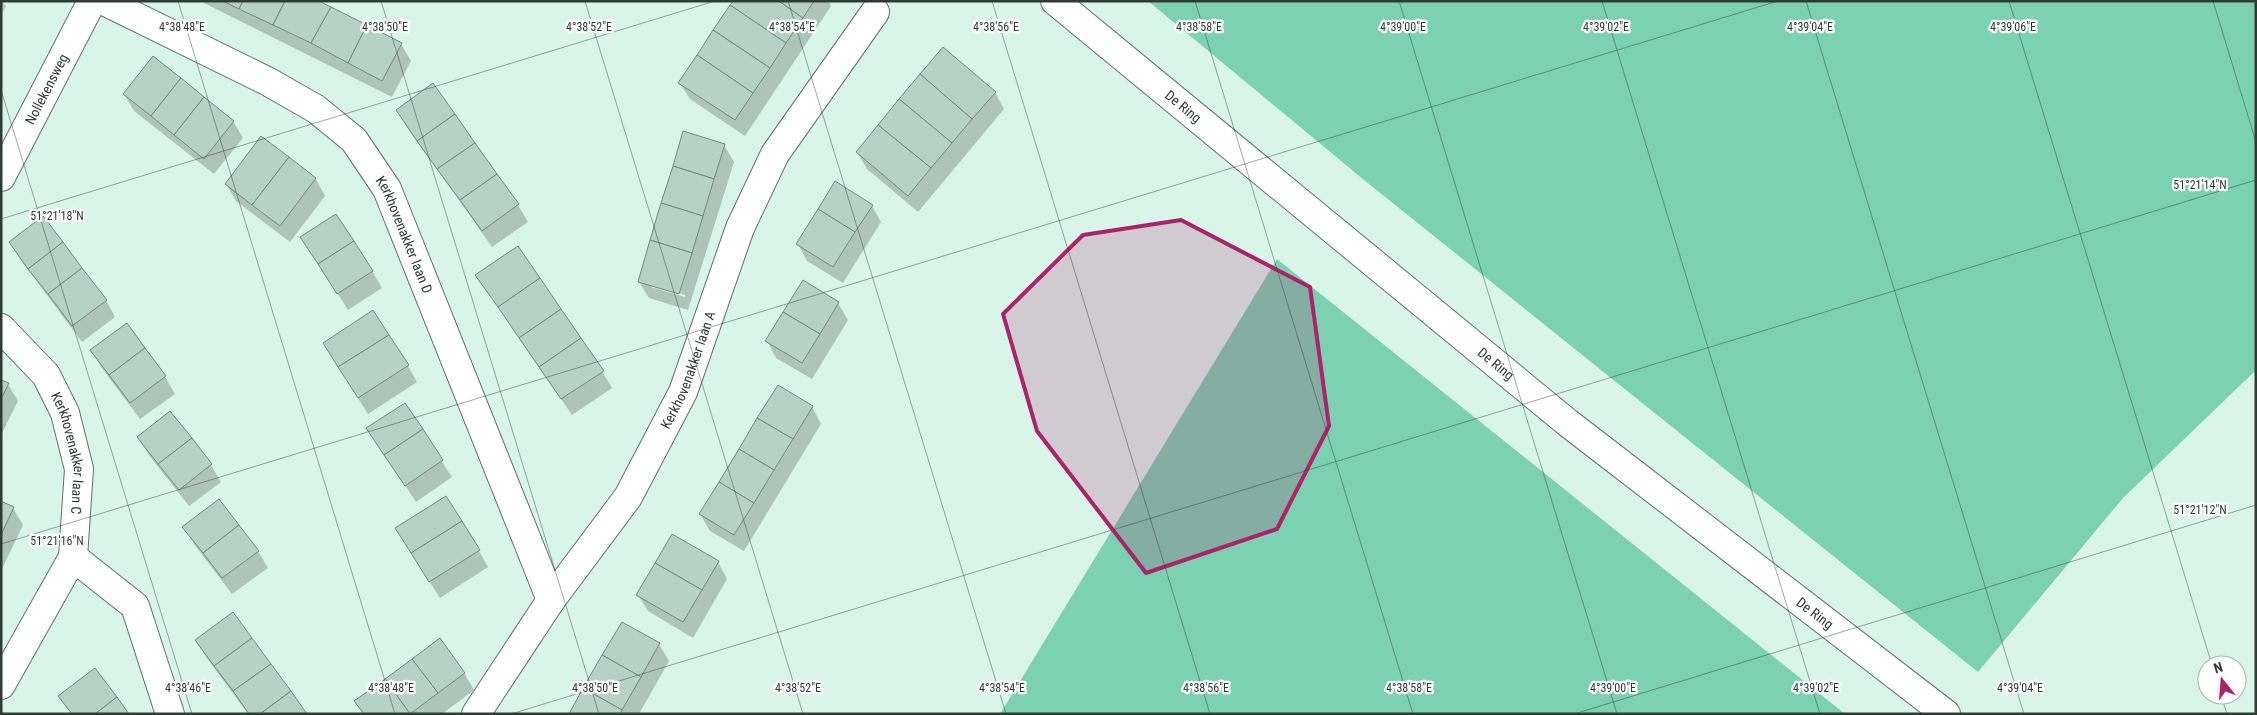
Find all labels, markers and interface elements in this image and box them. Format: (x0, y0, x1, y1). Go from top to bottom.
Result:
text: 4°38'48"E (159, 20, 205, 34)
text: 4°38'50"E (362, 20, 408, 34)
text: 4°38'52"E (566, 20, 612, 34)
text: 4°38'54"E (769, 20, 815, 34)
text: 4°38'56"E (973, 20, 1019, 34)
text: 4°38'58"E (1176, 20, 1222, 34)
text: 4°39'00"E (1380, 20, 1426, 34)
text: 4°39'02"E (1583, 20, 1629, 34)
text: 4°39'04"E (1787, 20, 1833, 34)
text: 4°39'06"E (1990, 20, 2036, 34)
street label: Nollekensweg (22, 51, 71, 127)
street label: De Ring (1162, 87, 1205, 126)
street label: Kerkhovenakker laan D (373, 173, 436, 296)
text: 51°21'14"N (2173, 178, 2227, 192)
text: 51°21'18"N (30, 209, 84, 223)
street label: Kerkhovenakker laan A (657, 309, 719, 431)
street label: De Ring (1475, 344, 1517, 383)
street label: Kerkhovenakker laan C (48, 390, 87, 515)
text: 51°21'12"N (2173, 503, 2227, 517)
text: 51°21'16"N (30, 534, 84, 548)
street label: De Ring (1793, 594, 1837, 632)
north arrow (2197, 655, 2247, 705)
text: N (2212, 659, 2225, 676)
text: 4°38'46"E (165, 681, 211, 695)
text: 4°38'48"E (368, 681, 414, 695)
text: 4°38'50"E (572, 681, 618, 695)
text: 4°38'52"E (775, 681, 821, 695)
text: 4°38'54"E (979, 681, 1025, 695)
text: 4°38'56"E (1183, 681, 1229, 695)
text: 4°38'58"E (1386, 681, 1432, 695)
text: 4°39'00"E (1590, 681, 1636, 695)
text: 4°39'02"E (1793, 681, 1839, 695)
text: 4°39'04"E (1997, 681, 2043, 695)

